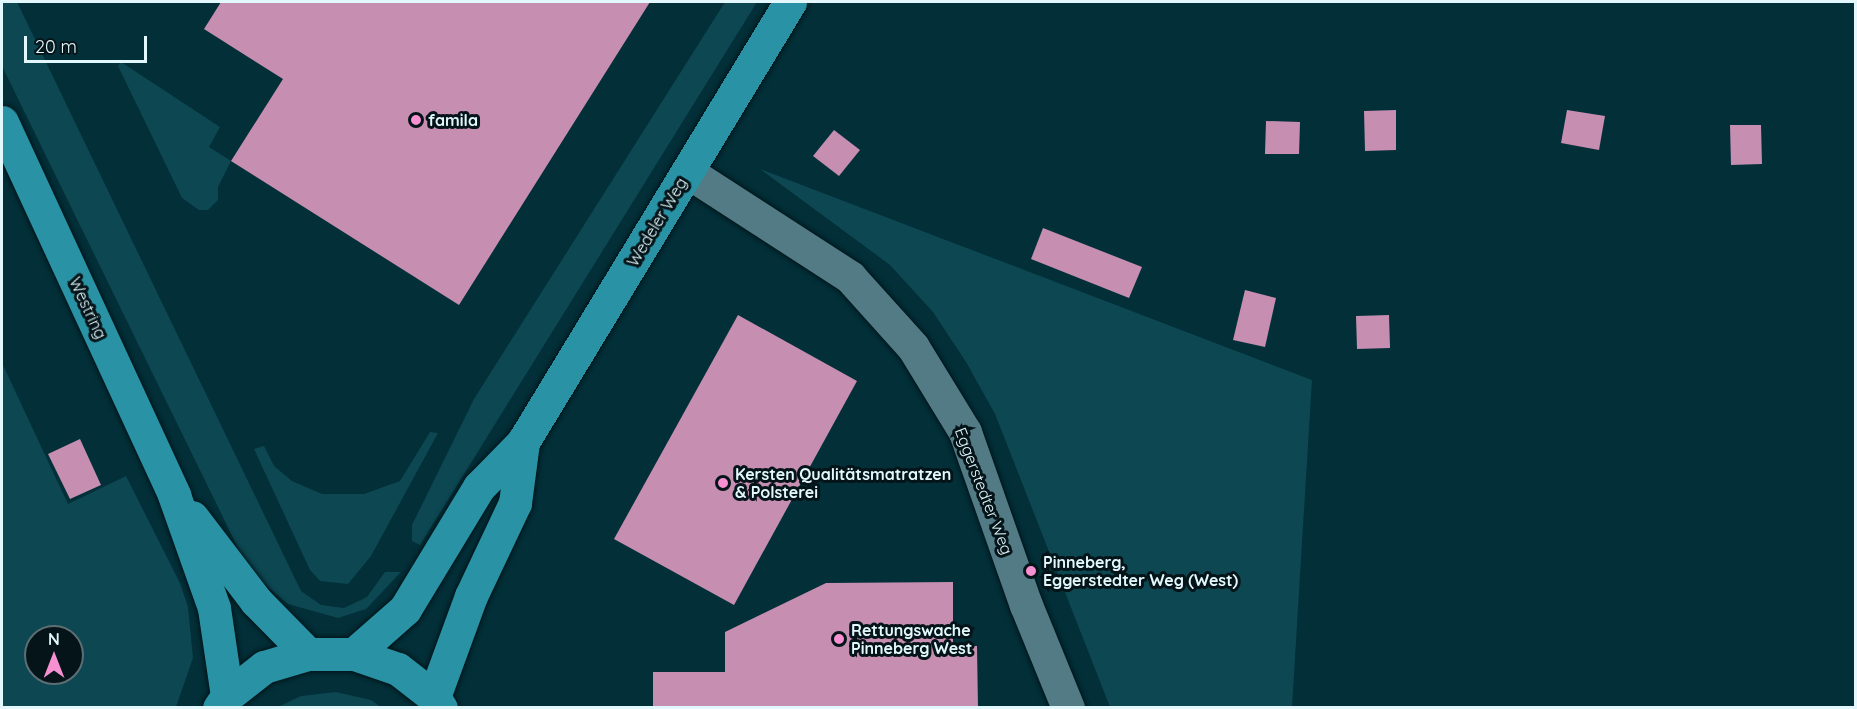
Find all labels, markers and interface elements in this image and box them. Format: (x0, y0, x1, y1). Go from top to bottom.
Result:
scale bar (27, 24, 150, 62)
text: 20 m (35, 35, 77, 58)
place label: famila (428, 110, 478, 130)
marker: famila (409, 113, 423, 127)
street label: Wedeler Weg (623, 174, 691, 270)
street label: Westring (65, 274, 111, 342)
street label: Eggerstedter Weg (951, 425, 1017, 557)
place label: Kersten Qualitätsmatratzen & Polsterei (735, 464, 951, 502)
marker: Kersten Qualitätsmatratzen & Polsterei (716, 476, 730, 490)
place label: Pinneberg, Eggerstedter Weg (West) (1043, 552, 1238, 590)
marker: Pinneberg, Eggerstedter Weg (West) (1024, 564, 1038, 578)
place label: Rettungswache Pinneberg West (851, 620, 972, 658)
north arrow (24, 625, 84, 685)
text: N (48, 629, 60, 649)
marker: Rettungswache Pinneberg West (832, 632, 846, 646)

